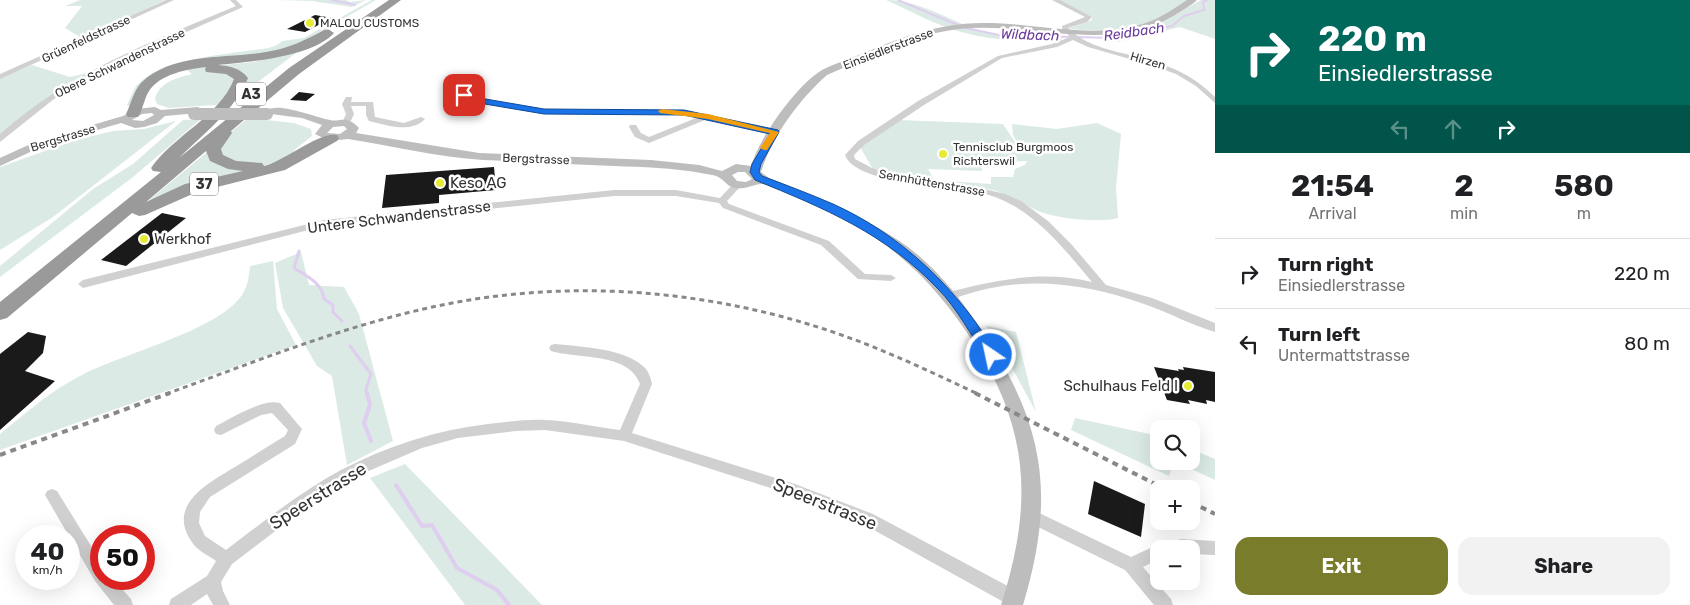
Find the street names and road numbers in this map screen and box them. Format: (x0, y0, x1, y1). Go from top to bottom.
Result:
street label: Grüenfeldstrasse (40, 12, 133, 66)
street label: Obere Schwandenstrasse (53, 25, 187, 101)
street label: Einsiedlerstrasse (841, 25, 935, 73)
street label: Hirzen (1129, 49, 1167, 73)
road number: A3 (236, 82, 266, 106)
street label: Bergstrasse (29, 121, 97, 155)
street label: Bergstrasse (502, 151, 570, 167)
street label: Sennhüttenstrasse (878, 167, 986, 199)
road number: 37 (190, 172, 218, 195)
street label: Untere Schwandenstrasse (306, 197, 492, 237)
street label: Speerstrasse (265, 457, 371, 535)
street label: Speerstrasse (770, 473, 880, 535)

